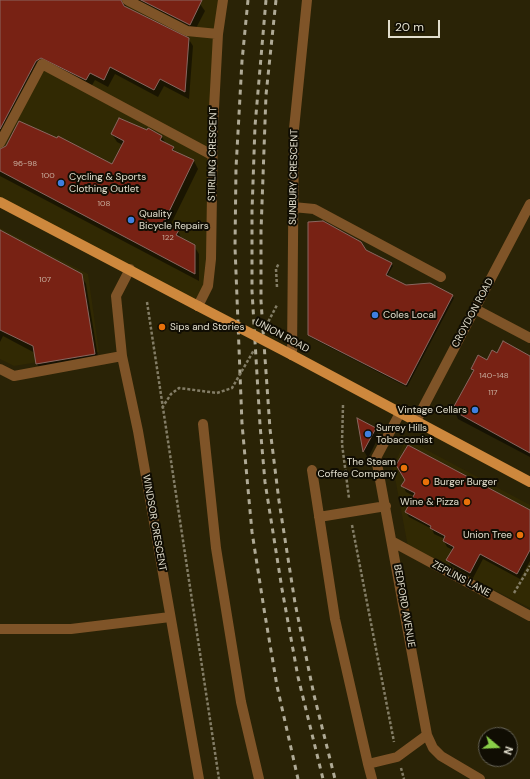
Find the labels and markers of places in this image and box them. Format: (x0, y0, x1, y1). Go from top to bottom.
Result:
place label: Cycling & Sports Clothing Outlet (69, 171, 146, 194)
marker: Cycling & Sports Clothing Outlet (56, 178, 66, 188)
place label: Quality Bicycle Repairs (139, 208, 209, 232)
marker: Quality Bicycle Repairs (126, 215, 136, 225)
place label: Coles Local (383, 309, 436, 321)
marker: Coles Local (370, 310, 380, 320)
place label: Sips and Stories (170, 321, 245, 333)
marker: Sips and Stories (157, 322, 167, 332)
place label: Vintage Cellars (398, 404, 467, 416)
marker: Vintage Cellars (470, 405, 480, 415)
place label: Surrey Hills Tobacconist (376, 422, 433, 446)
marker: Surrey Hills Tobacconist (363, 429, 373, 439)
place label: The Steam Coffee Company (317, 456, 396, 480)
marker: The Steam Coffee Company (399, 463, 409, 473)
place label: Burger Burger (434, 476, 497, 488)
marker: Burger Burger (421, 477, 431, 487)
place label: Wine & Pizza (400, 496, 459, 508)
marker: Wine & Pizza (462, 497, 472, 507)
place label: Union Tree (463, 529, 512, 541)
marker: Union Tree (515, 530, 525, 540)

